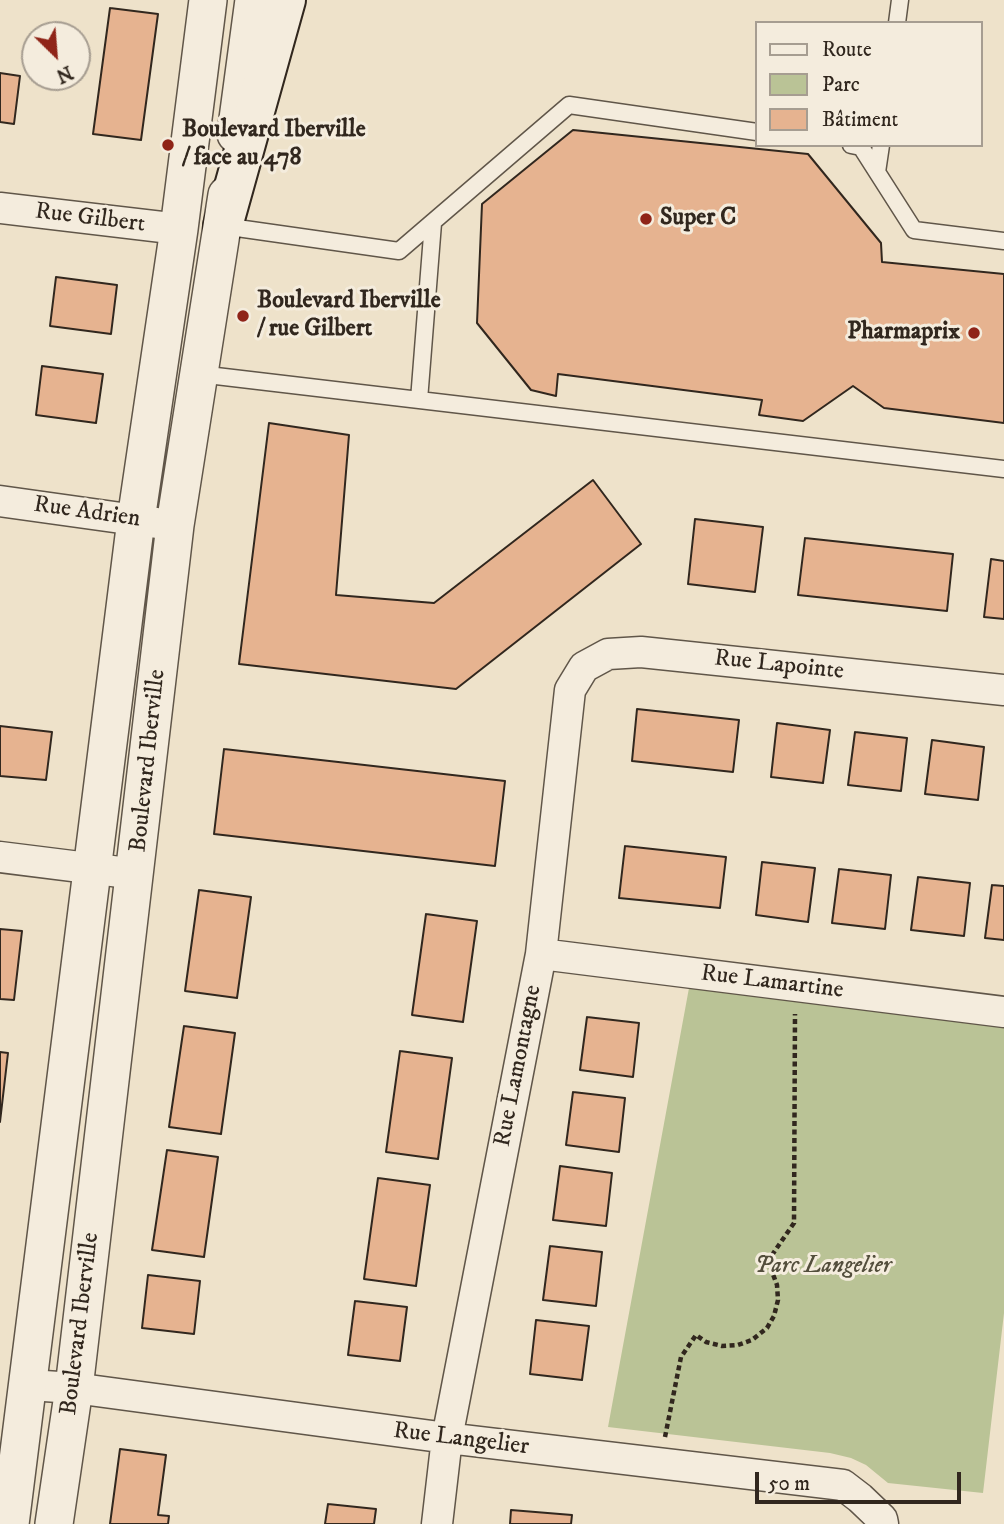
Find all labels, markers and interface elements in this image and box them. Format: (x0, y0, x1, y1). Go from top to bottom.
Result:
north arrow (21, 21, 91, 91)
legend (755, 21, 983, 147)
text: Route (822, 37, 872, 63)
text: N (52, 60, 76, 87)
text: Parc (822, 72, 860, 98)
text: Bâtiment (822, 107, 898, 133)
place label: Boulevard Iberville / face au 478 (182, 117, 366, 173)
marker: Boulevard Iberville / face au 478 (160, 137, 176, 153)
street label: Rue Gilbert (33, 198, 147, 240)
place label: Super C (660, 205, 736, 233)
marker: Super C (638, 211, 654, 227)
place label: Boulevard Iberville / rue Gilbert (257, 288, 441, 344)
marker: Boulevard Iberville / rue Gilbert (235, 308, 251, 324)
place label: Pharmaprix (847, 319, 960, 347)
marker: Pharmaprix (966, 325, 982, 341)
street label: Rue Adrien (32, 491, 142, 535)
street label: Rue Lapointe (713, 645, 845, 687)
street label: Boulevard Iberville (125, 668, 173, 854)
street label: Rue Lamartine (699, 960, 845, 1006)
street label: Rue Lamontagne (489, 983, 549, 1149)
street label: Boulevard Iberville (56, 1231, 106, 1417)
park label: Parc Langelier (755, 1253, 891, 1281)
street label: Rue Langelier (391, 1417, 531, 1463)
scale bar (759, 1458, 965, 1502)
text: 50 m (768, 1471, 810, 1497)

